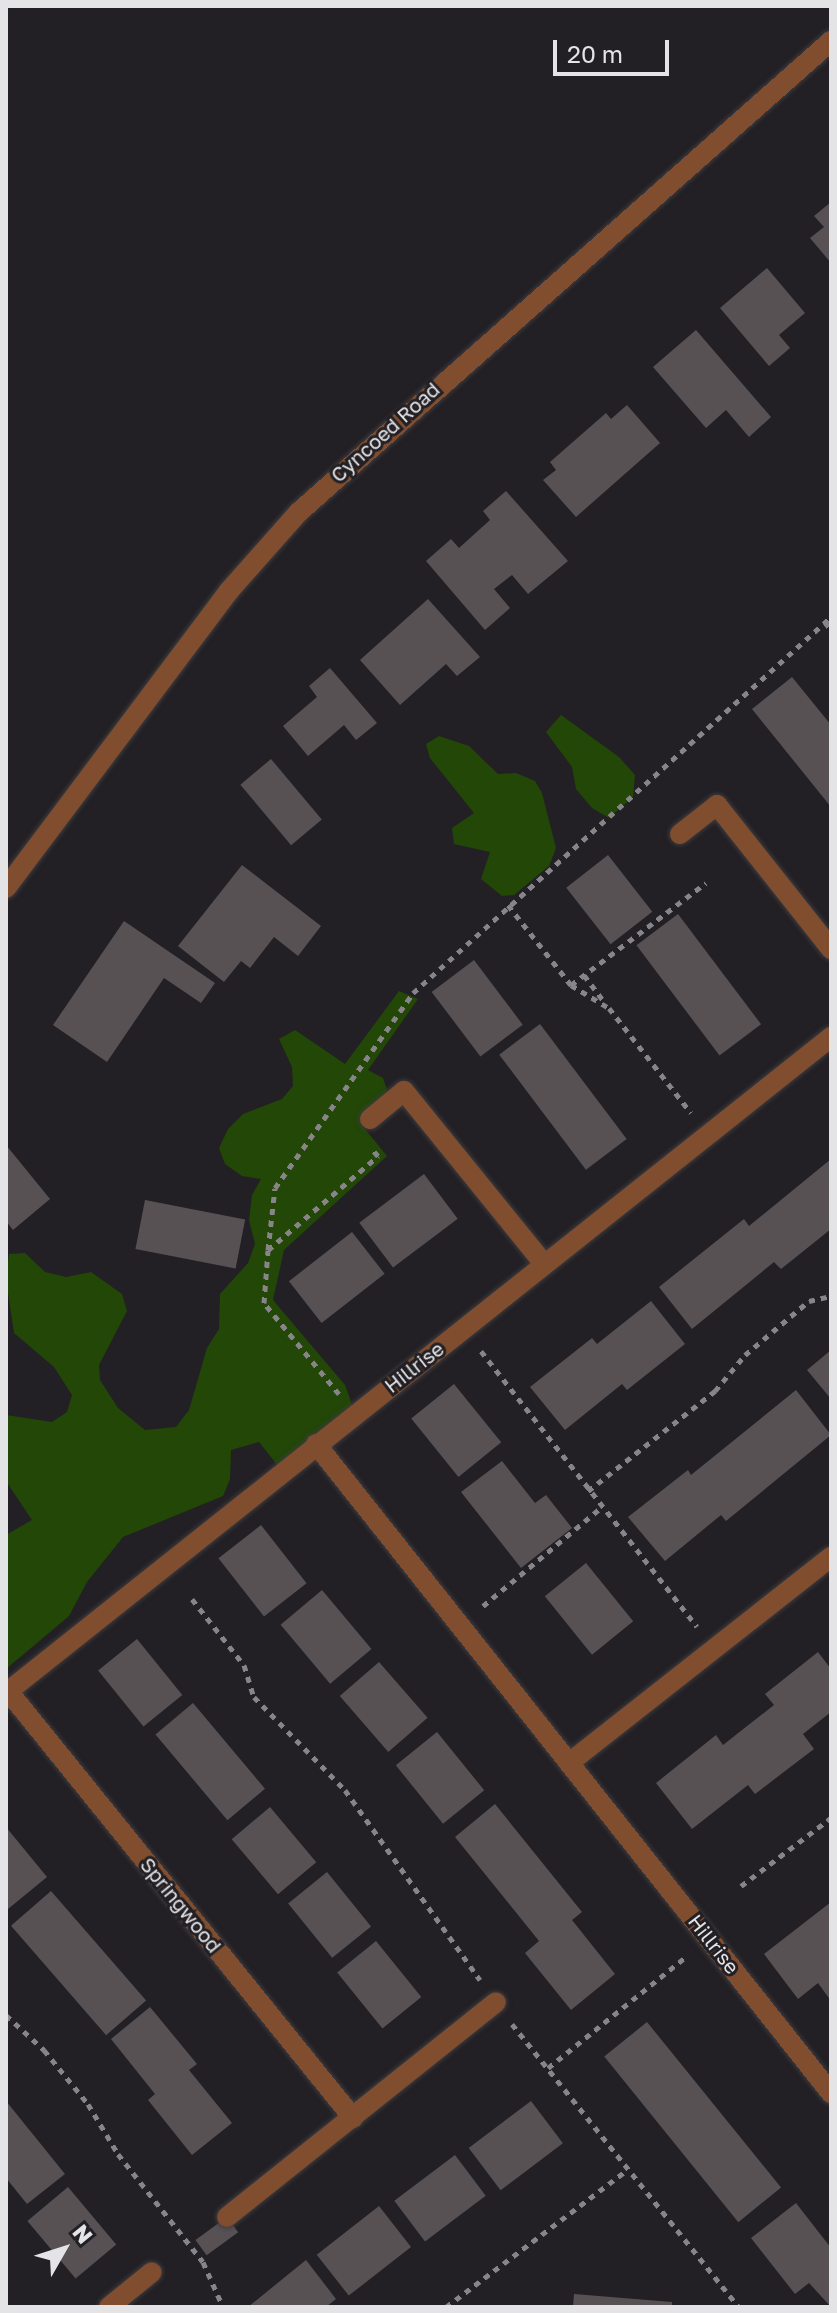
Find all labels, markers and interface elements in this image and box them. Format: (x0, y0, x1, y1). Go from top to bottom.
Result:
scale bar (557, 24, 673, 74)
text: 20 m (567, 39, 623, 68)
street label: Cyncoed Road (326, 377, 444, 487)
street label: Hillrise (380, 1336, 448, 1398)
street label: Springwood (135, 1853, 227, 1957)
street label: Hillrise (683, 1910, 745, 1978)
north arrow (24, 2209, 104, 2289)
text: N (67, 2219, 99, 2249)

